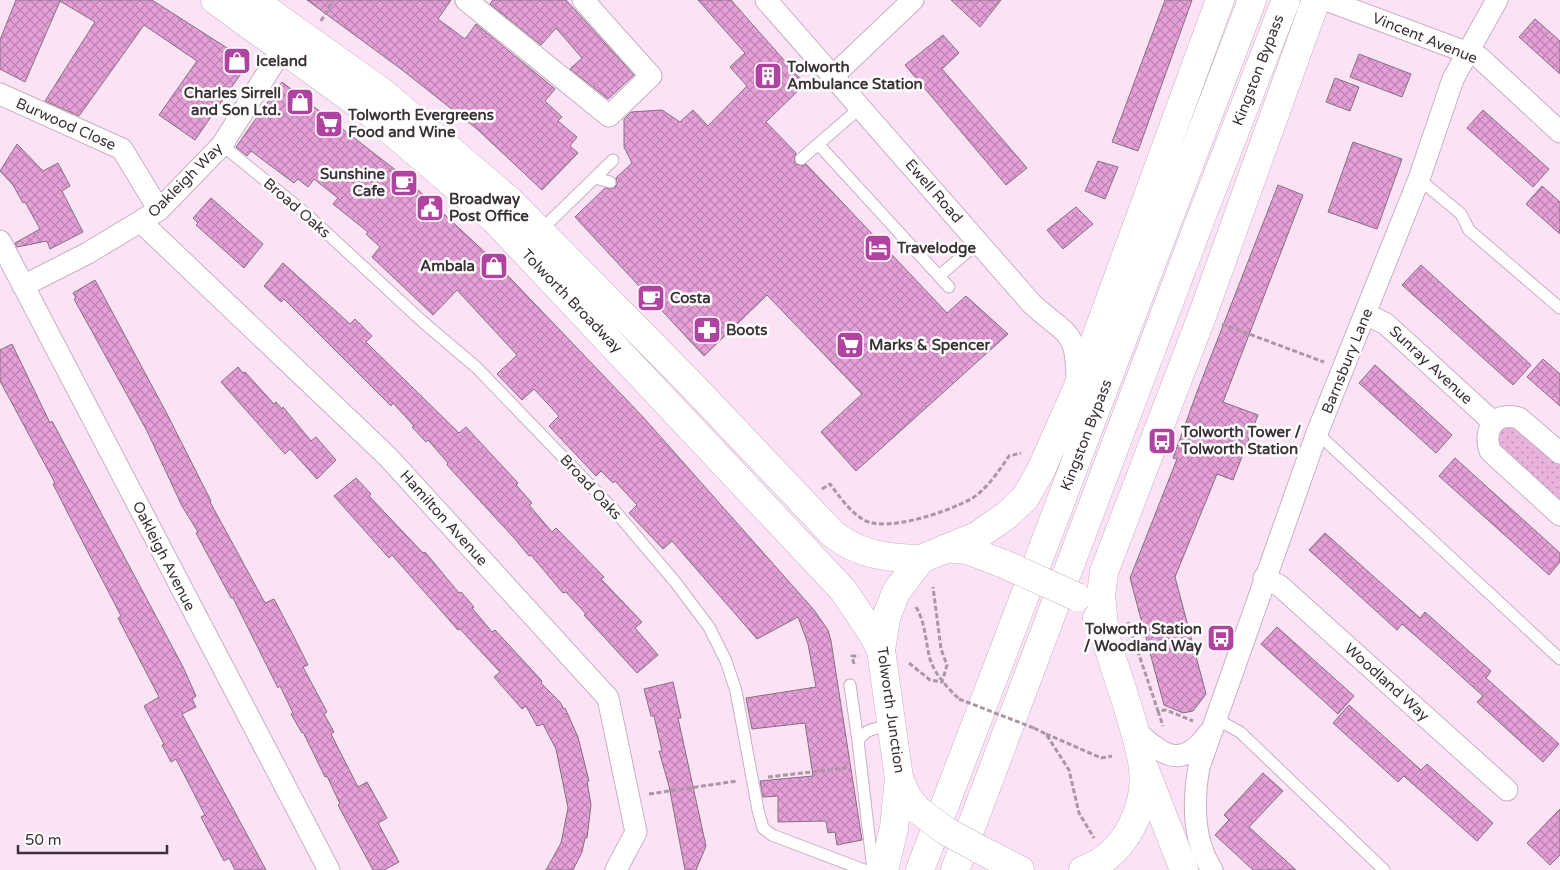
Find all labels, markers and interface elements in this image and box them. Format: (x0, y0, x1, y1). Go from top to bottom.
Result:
street label: Vincent Avenue (1370, 9, 1480, 67)
street label: Kingston Bypass (1228, 12, 1288, 128)
shop icon: Iceland (222, 46, 252, 76)
place label: Iceland (256, 52, 307, 70)
place label: Tolworth Ambulance Station (786, 58, 923, 93)
building icon: Tolworth Ambulance Station (753, 61, 783, 91)
place label: Charles Sirrell and Son Ltd. (184, 84, 281, 119)
shop icon: Charles Sirrell and Son Ltd. (285, 87, 315, 117)
street label: Burwood Close (13, 94, 119, 154)
place label: Tolworth Evergreens Food and Wine (347, 106, 494, 141)
supermarket icon: Tolworth Evergreens Food and Wine (314, 109, 344, 139)
street label: Oakleigh Way (144, 139, 226, 221)
street label: Ewell Road (901, 155, 967, 227)
place label: Sunshine Cafe (320, 165, 386, 200)
cafe icon: Sunshine Cafe (389, 168, 419, 198)
street label: Broad Oaks (260, 174, 334, 242)
place label: Broadway Post Office (449, 190, 529, 225)
public building icon: Broadway Post Office (415, 193, 445, 223)
hotel icon: Travelodge (863, 233, 893, 263)
place label: Travelodge (896, 239, 976, 258)
street label: Tolworth Broadway (518, 245, 626, 357)
shop icon: Ambala (479, 251, 509, 281)
place label: Ambala (420, 257, 475, 275)
cafe icon: Costa (636, 283, 666, 313)
place label: Costa (670, 289, 711, 307)
street label: Barnsbury Lane (1318, 306, 1376, 416)
pharmacy icon: Boots (692, 315, 722, 345)
place label: Boots (726, 321, 767, 339)
street label: Sunray Avenue (1386, 322, 1476, 408)
supermarket icon: Marks & Spencer (835, 330, 865, 360)
place label: Marks & Spencer (869, 336, 990, 355)
street label: Kingston Bypass (1056, 377, 1116, 493)
place label: Tolworth Tower / Tolworth Station (1180, 423, 1302, 458)
bus stop icon: Tolworth Tower / Tolworth Station (1147, 426, 1177, 456)
street label: Broad Oaks (556, 451, 626, 523)
street label: Hamilton Avenue (396, 466, 492, 570)
street label: Oakleigh Avenue (129, 498, 199, 614)
place label: Tolworth Station / Woodland Way (1084, 620, 1202, 656)
bus stop icon: Tolworth Station / Woodland Way (1206, 623, 1236, 653)
street label: Woodland Way (1341, 639, 1433, 725)
street label: Tolworth Junction (873, 646, 909, 774)
scale bar (18, 822, 166, 854)
text: 50 m (25, 831, 62, 849)

